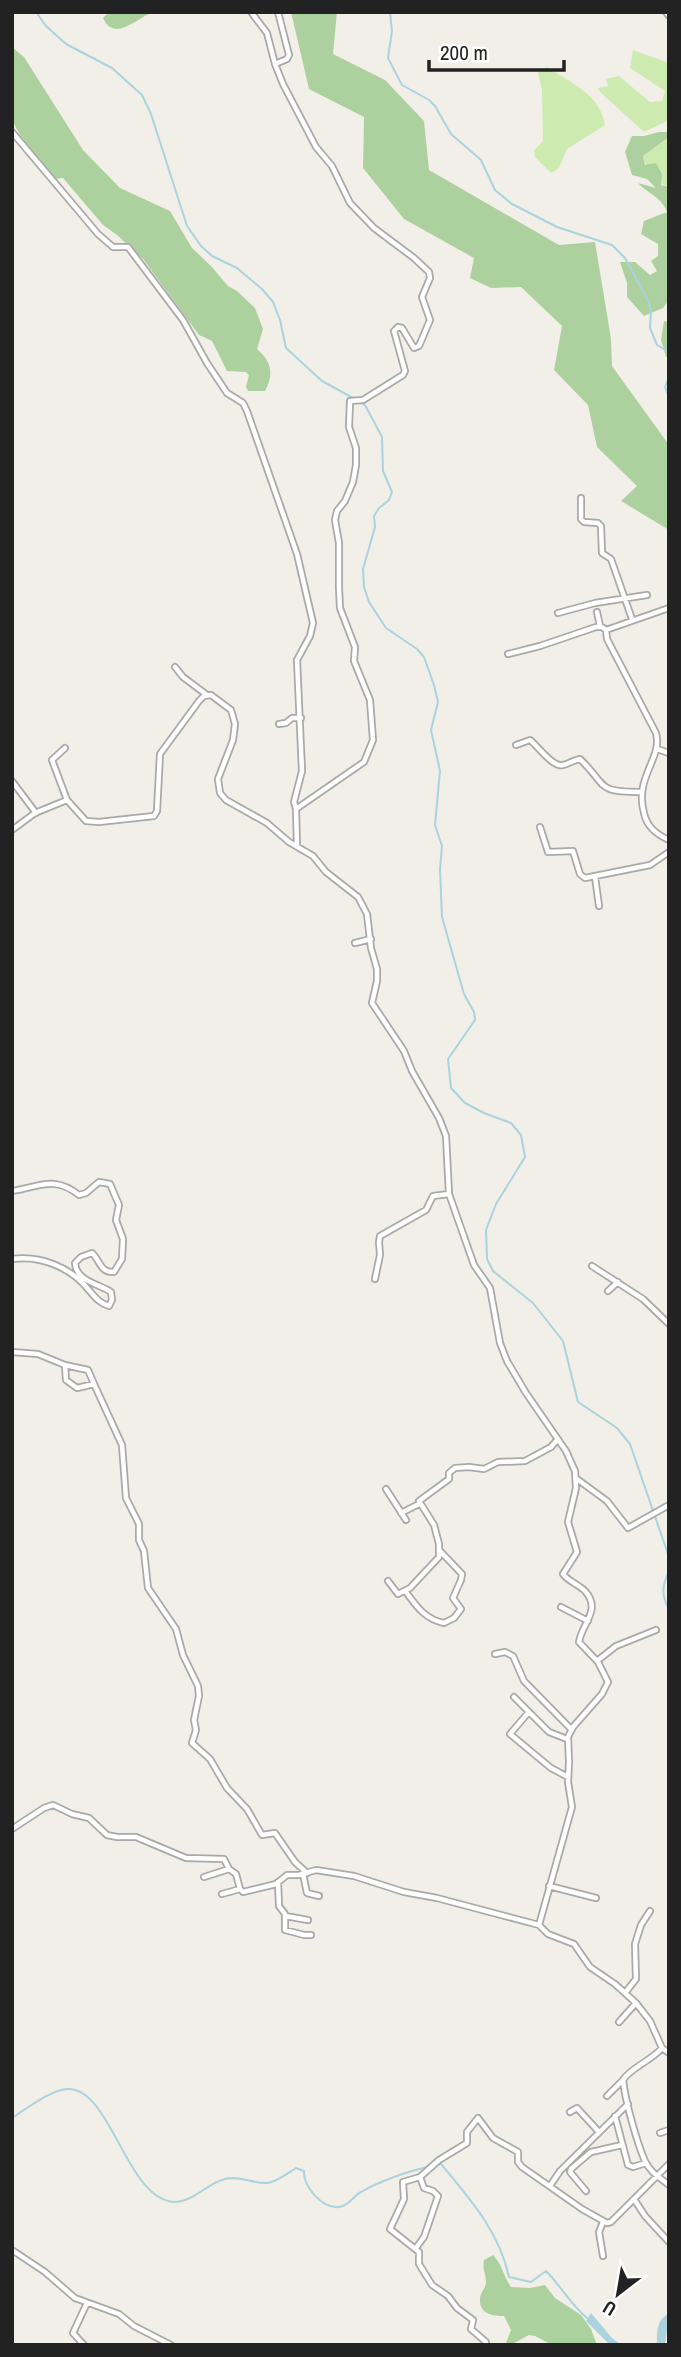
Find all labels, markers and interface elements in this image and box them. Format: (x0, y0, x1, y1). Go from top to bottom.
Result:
scale bar (429, 28, 564, 72)
text: 200 m (440, 38, 488, 67)
north arrow (583, 2259, 653, 2329)
text: U (598, 2295, 621, 2323)

